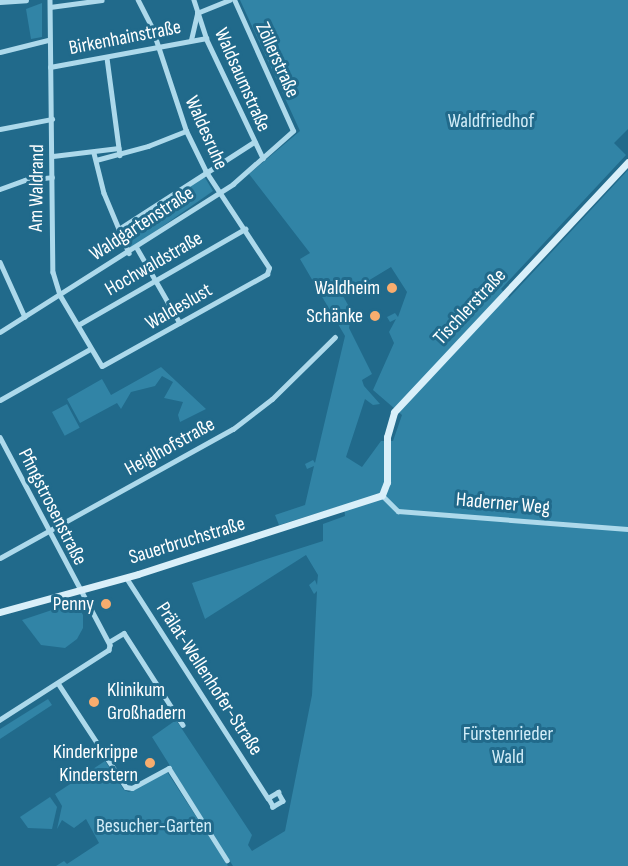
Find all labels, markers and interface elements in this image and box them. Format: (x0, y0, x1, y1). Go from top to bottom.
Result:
street label: Birkenhainstraße (67, 15, 183, 61)
street label: Zöllerstraße (250, 19, 304, 101)
street label: Waldsaumstraße (208, 24, 276, 136)
street label: Waldesruhe (179, 92, 233, 174)
park label: Waldfriedhof (448, 109, 534, 133)
street label: Am Waldrand (24, 144, 50, 232)
street label: Waldgartenstraße (86, 182, 198, 266)
street label: Hochwaldstraße (101, 226, 207, 302)
street label: Tischlerstraße (429, 264, 511, 350)
place label: Waldheim (315, 276, 380, 300)
street label: Waldeslust (141, 278, 217, 336)
marker: Waldheim (385, 281, 399, 295)
place label: Schänke (306, 304, 363, 328)
marker: Schänke (368, 309, 382, 323)
street label: Heiglhofstraße (121, 413, 219, 481)
street label: Pfingstrosenstraße (12, 445, 92, 569)
street label: Haderner Weg (455, 488, 551, 520)
street label: Sauerbruchstraße (126, 512, 248, 570)
place label: Penny (53, 592, 94, 616)
marker: Penny (99, 597, 113, 611)
street label: Prälat-Wellenhofer-Straße (150, 598, 268, 760)
place label: Klinikum Großhadern (107, 678, 186, 725)
marker: Klinikum Großhadern (85, 693, 103, 711)
park label: Fürstenrieder Wald (463, 722, 553, 769)
place label: Kinderkrippe Kinderstern (53, 740, 138, 787)
marker: Kinderkrippe Kinderstern (143, 756, 157, 770)
park label: Besucher-Garten (96, 814, 212, 838)

